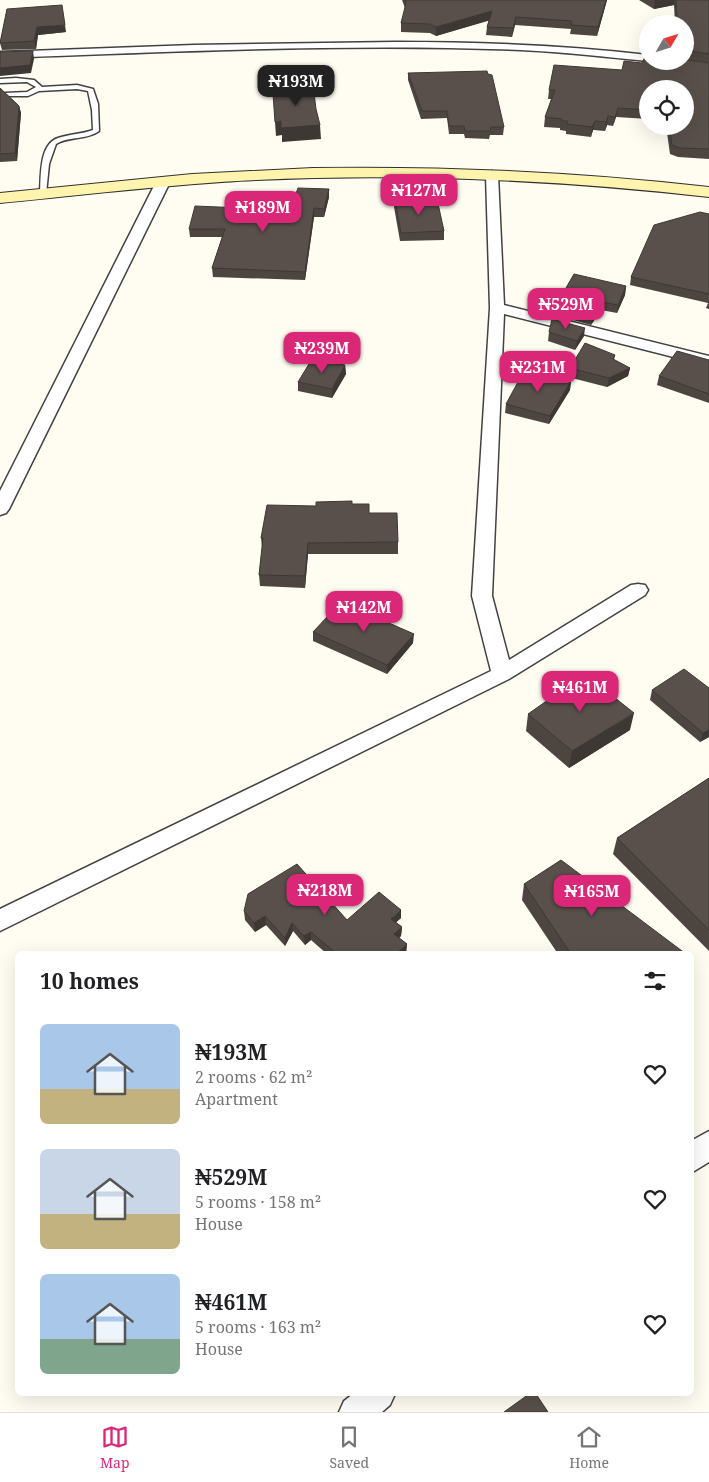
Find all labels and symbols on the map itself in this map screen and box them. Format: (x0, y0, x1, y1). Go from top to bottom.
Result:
north arrow (639, 15, 694, 70)
pin: ₦193M (261, 64, 331, 107)
pin: ₦127M (384, 174, 454, 216)
pin: ₦189M (228, 190, 298, 233)
pin: ₦529M (531, 288, 601, 330)
pin: ₦239M (287, 332, 357, 374)
pin: ₦231M (503, 350, 573, 393)
pin: ₦142M (329, 590, 399, 633)
pin: ₦461M (545, 670, 615, 713)
pin: ₦218M (290, 874, 360, 916)
pin: ₦165M (557, 874, 627, 917)

